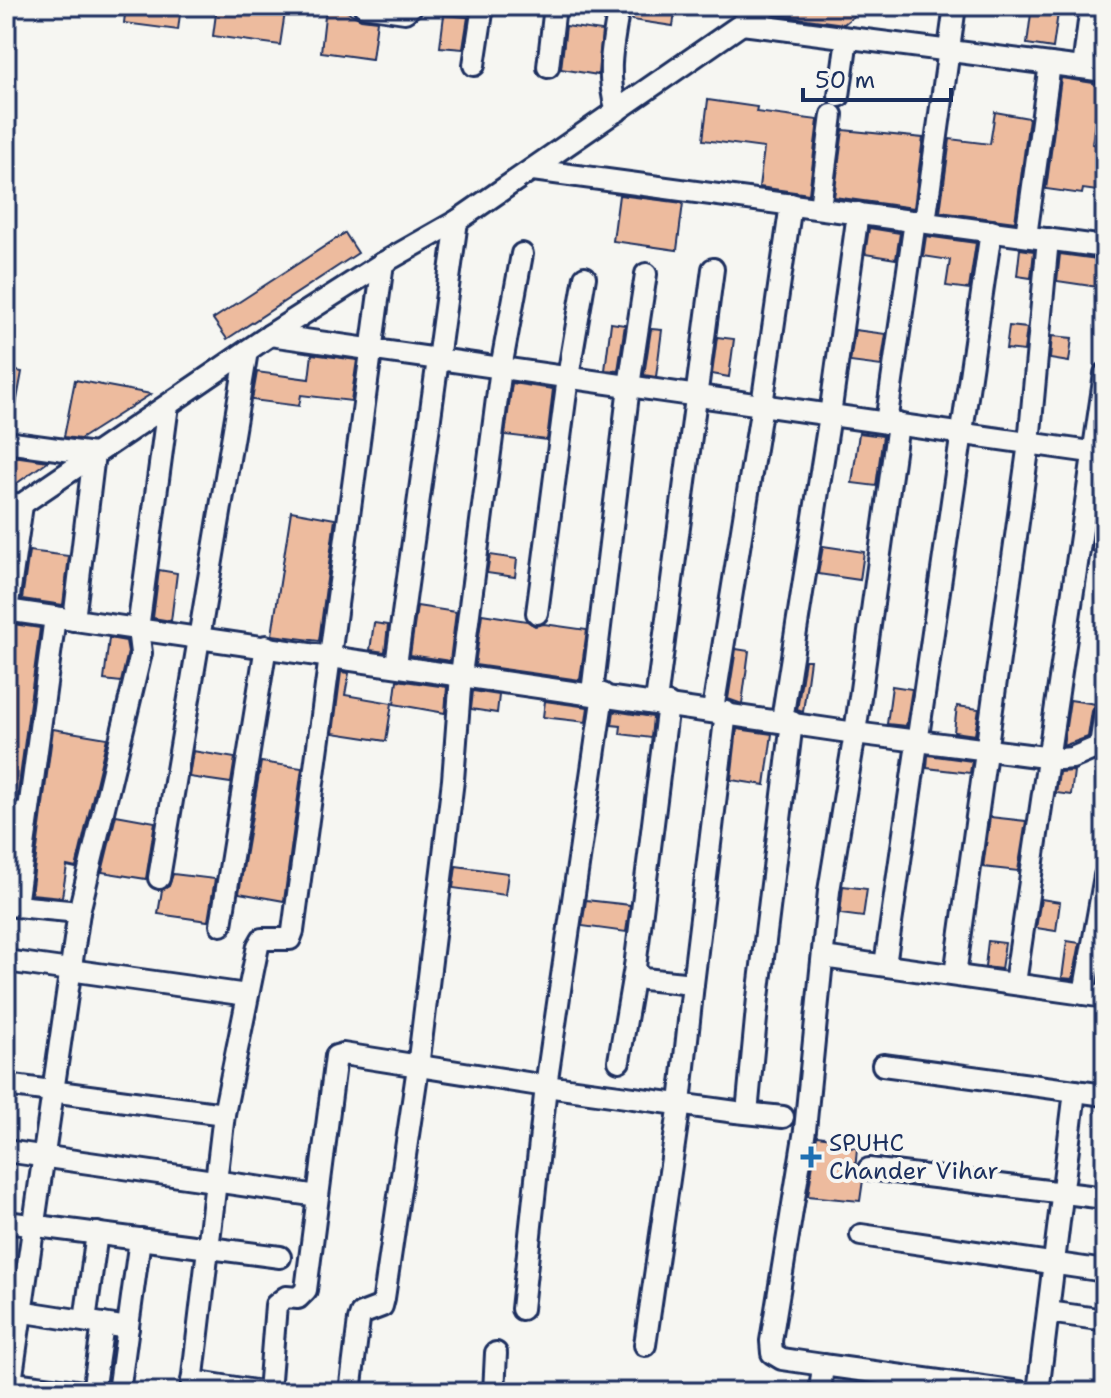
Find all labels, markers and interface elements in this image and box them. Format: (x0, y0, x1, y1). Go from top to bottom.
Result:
scale bar (803, 52, 951, 102)
text: 50 m (815, 64, 875, 96)
place label: SPUHC Chander Vihar (829, 1127, 999, 1187)
marker: SPUHC Chander Vihar (800, 1146, 822, 1168)

